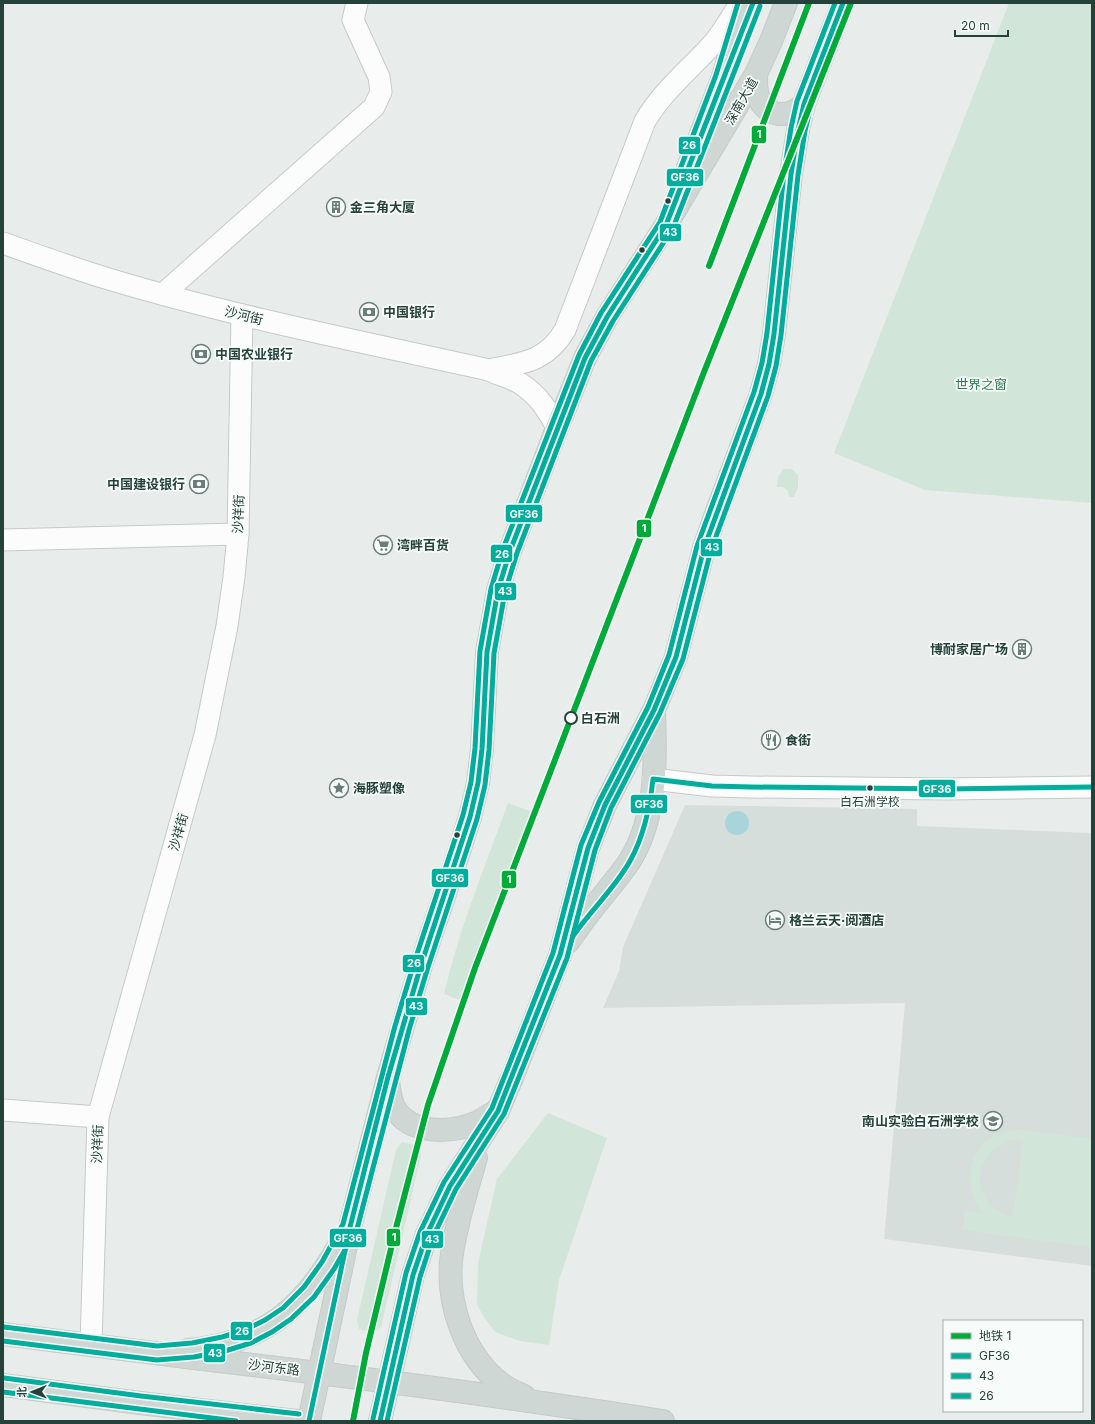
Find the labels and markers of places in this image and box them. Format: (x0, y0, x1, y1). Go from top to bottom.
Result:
building icon: 金三角大厦 (325, 196, 347, 218)
unlabelled marker (663, 196, 673, 206)
place label: 金三角大厦 (350, 199, 415, 215)
unlabelled marker (637, 245, 647, 255)
bank icon: 中国银行 (358, 301, 380, 323)
place label: 中国银行 (383, 304, 435, 320)
bank icon: 中国农业银行 (190, 343, 212, 365)
place label: 中国农业银行 (215, 346, 293, 362)
bank icon: 中国建设银行 (188, 473, 210, 495)
place label: 中国建设银行 (107, 476, 185, 492)
supermarket icon: 湾畔百货 (372, 534, 394, 556)
place label: 湾畔百货 (397, 537, 449, 553)
building icon: 博耐家居广场 (1011, 638, 1033, 660)
place label: 博耐家居广场 (930, 641, 1008, 657)
place label: 白石洲 (581, 710, 620, 726)
marker: 白石洲 (564, 711, 578, 725)
restaurant icon: 食街 (760, 729, 782, 751)
place label: 食街 (785, 732, 811, 748)
place icon: 海豚塑像 (328, 777, 350, 799)
place label: 海豚塑像 (353, 780, 405, 796)
marker: 白石洲学校 (865, 783, 875, 793)
place label: 白石洲学校 (840, 794, 900, 809)
unlabelled marker (452, 830, 462, 840)
hotel icon: 格兰云天·阅酒店 (764, 909, 786, 931)
place label: 格兰云天·阅酒店 (789, 912, 884, 928)
school or university icon: 南山实验白石洲学校 (982, 1110, 1004, 1132)
place label: 南山实验白石洲学校 (862, 1113, 979, 1129)

